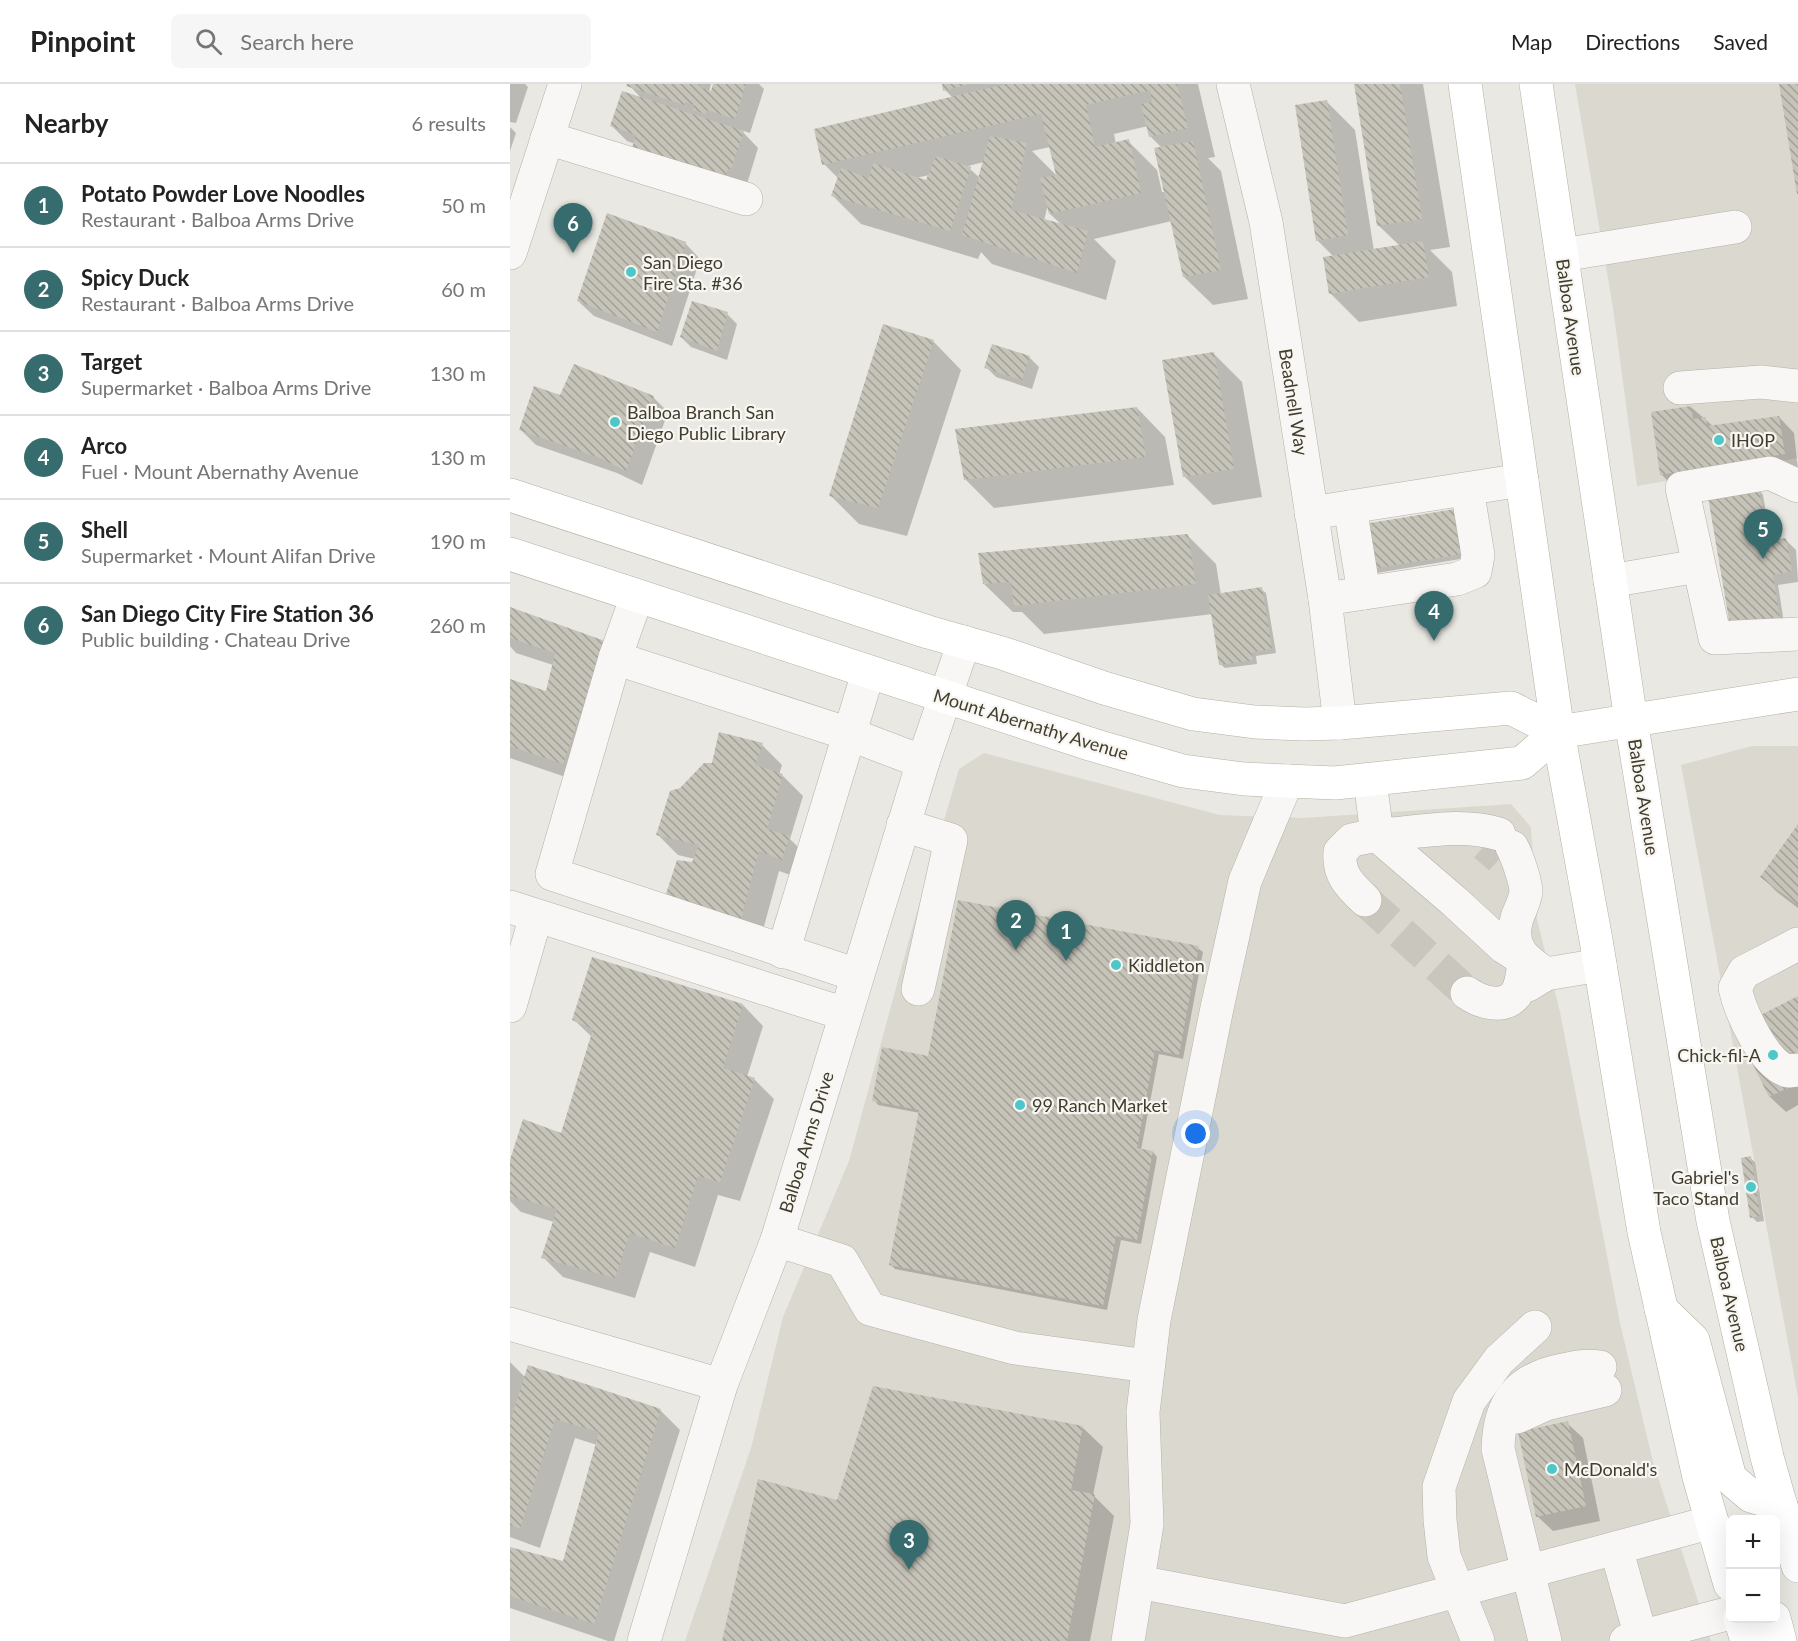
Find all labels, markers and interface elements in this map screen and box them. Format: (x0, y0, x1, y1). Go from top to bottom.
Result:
search box (171, 14, 591, 68)
text: Pinpoint (30, 24, 135, 58)
icon: search (192, 25, 225, 58)
text: Search here (240, 28, 354, 55)
text: Map (1511, 29, 1552, 54)
text: Directions (1585, 29, 1680, 54)
text: Saved (1713, 29, 1768, 54)
text: Nearby (24, 107, 109, 139)
text: 6 results (411, 111, 486, 135)
text: Potato Powder Love Noodles (81, 180, 365, 207)
text: 1 (38, 193, 49, 217)
text: 50 m (441, 193, 486, 217)
pin: 6 (554, 204, 592, 253)
text: Restaurant · Balboa Arms Drive (81, 207, 354, 231)
place label: San Diego Fire Sta. #36 (643, 251, 743, 294)
street label: Balboa Avenue (1552, 257, 1590, 377)
text: Spicy Duck (81, 264, 189, 291)
marker: San Diego Fire Sta. #36 (624, 265, 638, 279)
text: 2 (38, 277, 49, 301)
text: 60 m (441, 277, 486, 301)
text: Restaurant · Balboa Arms Drive (81, 291, 354, 315)
street label: Beadnell Way (1275, 347, 1313, 458)
text: Target (81, 348, 142, 375)
text: 3 (38, 361, 49, 385)
text: 130 m (430, 361, 486, 385)
text: Supermarket · Balboa Arms Drive (81, 375, 371, 399)
place label: Balboa Branch San Diego Public Library (627, 401, 787, 444)
marker: Balboa Branch San Diego Public Library (608, 415, 622, 429)
place label: IHOP (1731, 429, 1775, 451)
text: Arco (81, 432, 127, 459)
marker: IHOP (1712, 433, 1726, 447)
text: 4 (38, 445, 49, 469)
text: 130 m (430, 445, 486, 469)
text: Fuel · Mount Abernathy Avenue (81, 459, 359, 483)
pin: 5 (1744, 510, 1782, 559)
text: Shell (81, 516, 128, 543)
text: 5 (38, 529, 49, 553)
text: 190 m (430, 529, 486, 553)
text: Supermarket · Mount Alifan Drive (81, 543, 375, 567)
pin: 4 (1414, 592, 1454, 641)
text: San Diego City Fire Station 36 (81, 600, 374, 627)
text: 6 (38, 613, 49, 637)
text: 260 m (430, 613, 486, 637)
text: Public building · Chateau Drive (81, 627, 350, 651)
street label: Mount Abernathy Avenue (931, 684, 1131, 764)
street label: Balboa Avenue (1624, 737, 1664, 857)
pin: 2 (996, 900, 1036, 950)
pin: 1 (1046, 912, 1086, 961)
place label: Kiddleton (1128, 954, 1205, 976)
marker: Kiddleton (1109, 958, 1123, 972)
place label: Chick-fil-A (1677, 1044, 1762, 1066)
marker: Chick-fil-A (1766, 1048, 1780, 1062)
street label: Balboa Arms Drive (774, 1069, 838, 1215)
place label: 99 Ranch Market (1032, 1094, 1168, 1116)
marker: 99 Ranch Market (1013, 1098, 1027, 1112)
your location (1181, 1119, 1210, 1148)
place label: Gabriel's Taco Stand (1653, 1166, 1739, 1209)
marker: Gabriel's Taco Stand (1744, 1180, 1758, 1194)
street label: Balboa Avenue (1706, 1234, 1754, 1354)
place label: McDonald's (1564, 1458, 1658, 1480)
marker: McDonald's (1545, 1462, 1559, 1476)
map controls (1726, 1515, 1780, 1623)
button: + (1726, 1515, 1780, 1569)
pin: 3 (890, 1520, 928, 1570)
button: − (1726, 1569, 1780, 1623)

